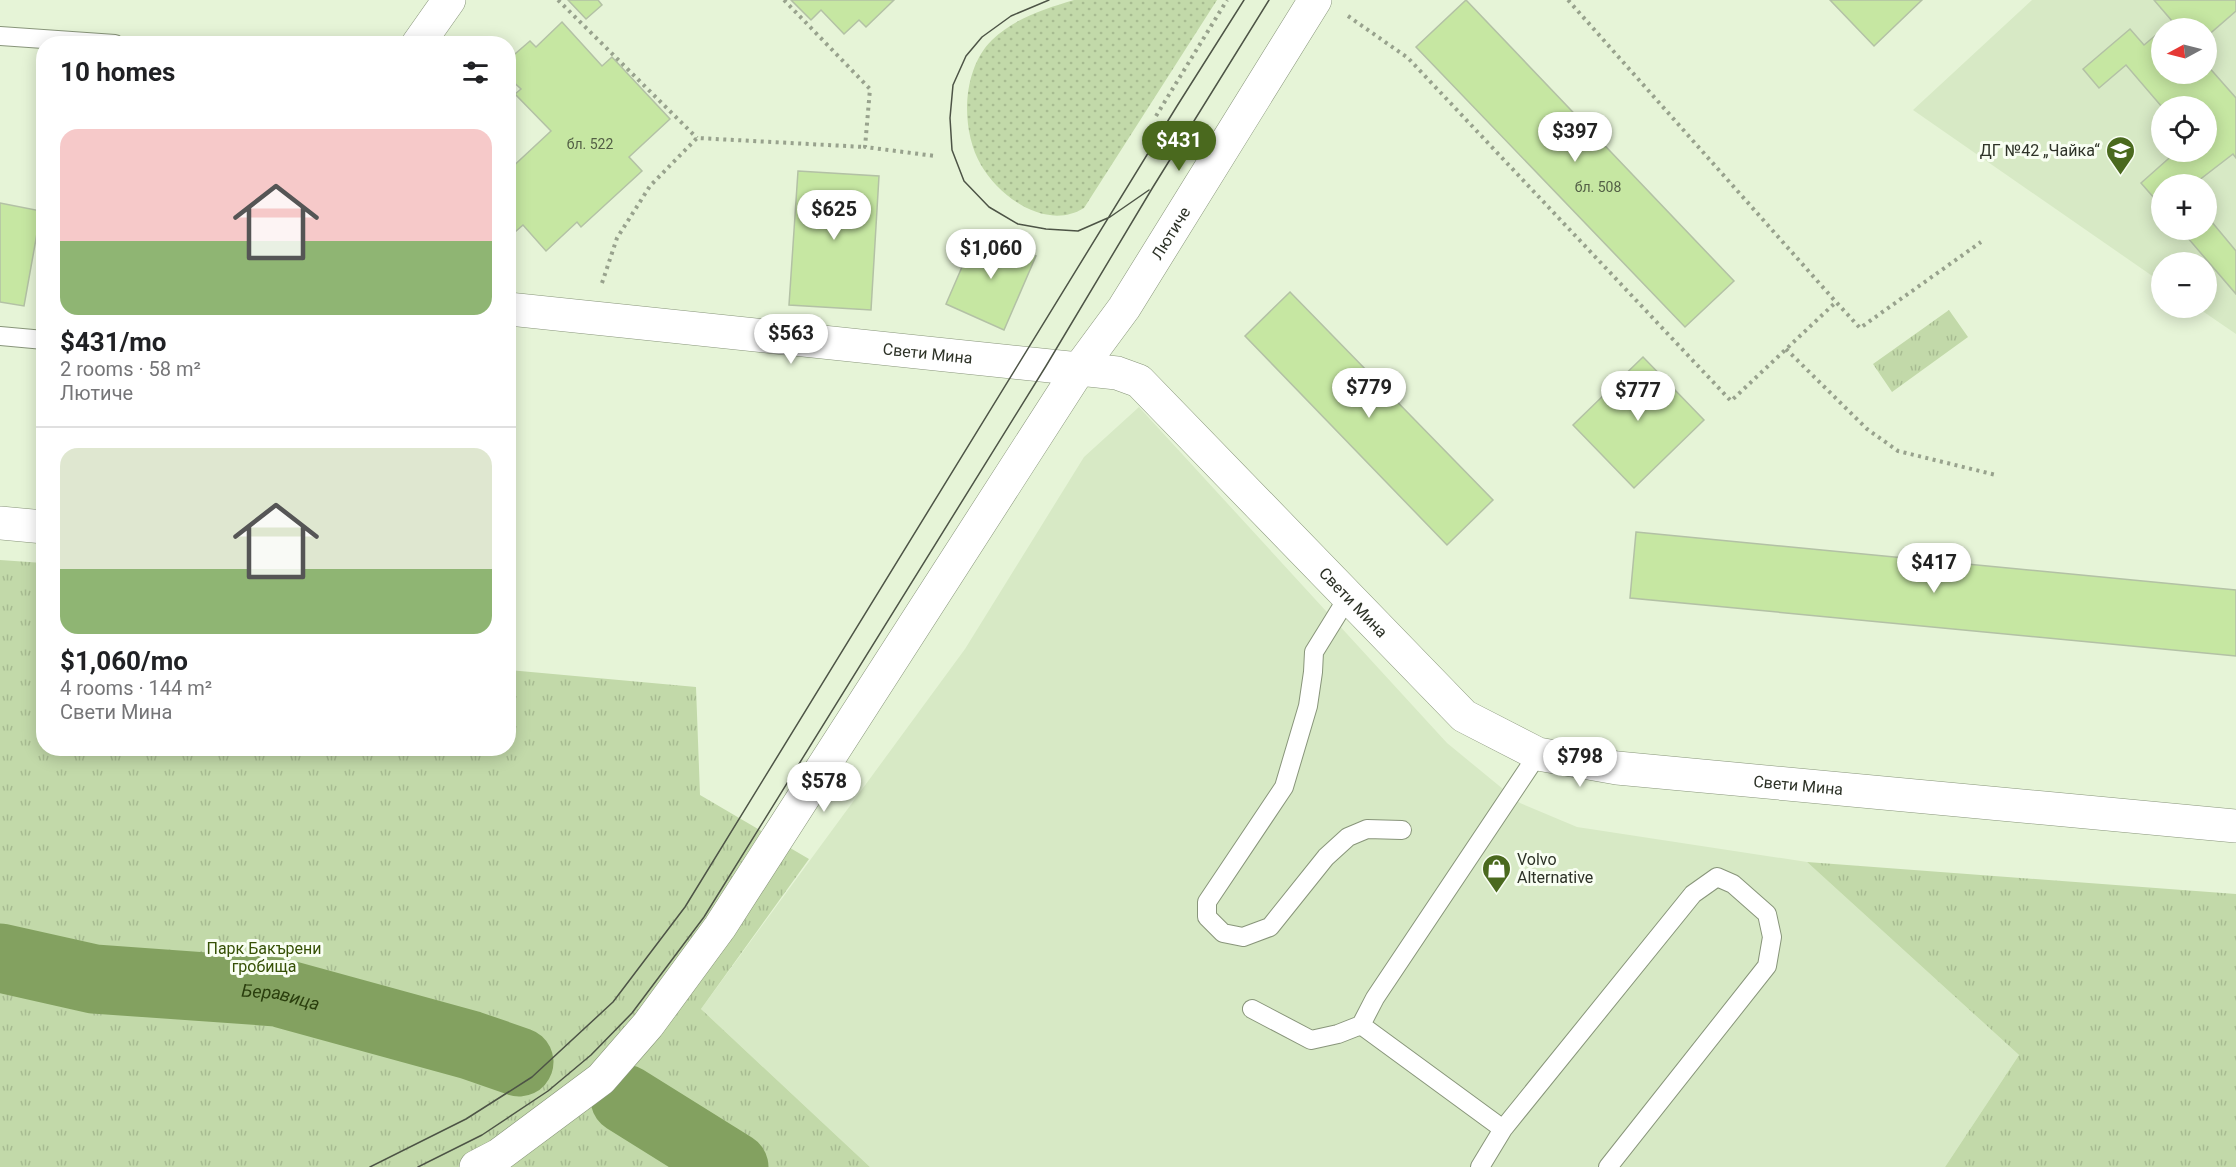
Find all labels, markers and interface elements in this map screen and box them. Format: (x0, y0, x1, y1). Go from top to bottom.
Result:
north arrow (2151, 18, 2217, 84)
map controls (2151, 18, 2217, 318)
icon: filters (459, 56, 492, 89)
text: 10 homes (60, 57, 175, 87)
button: locate (2151, 96, 2217, 162)
pin: $397 (1539, 112, 1611, 163)
text: $397 (1552, 119, 1598, 143)
pin: $431 (1143, 121, 1215, 172)
text: $431 (1156, 128, 1202, 152)
school or university icon: ДГ №42 „Чайка“ (2105, 134, 2137, 176)
house number: бл. 522 (567, 136, 613, 152)
place label: ДГ №42 „Чайка“ (1980, 141, 2100, 160)
icon: home (222, 168, 330, 276)
button: + (2151, 174, 2217, 240)
house number: бл. 508 (1575, 179, 1621, 195)
pin: $625 (798, 190, 870, 241)
text: $625 (811, 197, 857, 221)
street label: Лютиче (1147, 203, 1194, 263)
pin: $1,060 (942, 229, 1040, 280)
text: $1,060 (960, 236, 1022, 260)
button: − (2151, 252, 2217, 318)
pin: $563 (755, 314, 827, 365)
text: $563 (768, 321, 814, 345)
text: $431/mo (60, 327, 167, 357)
street label: Свети Мина (882, 339, 973, 367)
text: 2 rooms · 58 m² (60, 357, 201, 381)
pin: $779 (1333, 368, 1405, 419)
pin: $777 (1602, 371, 1674, 422)
text: $779 (1346, 375, 1392, 399)
text: $777 (1615, 378, 1661, 402)
text: Лютиче (60, 381, 133, 405)
icon: home (222, 487, 330, 595)
pin: $417 (1898, 543, 1970, 594)
text: $417 (1911, 550, 1957, 574)
street label: Свети Мина (1315, 563, 1392, 641)
text: $1,060/mo (60, 646, 188, 676)
text: 4 rooms · 144 m² (60, 676, 212, 700)
text: Свети Мина (60, 700, 173, 724)
pin: $798 (1544, 737, 1616, 788)
text: $798 (1557, 744, 1603, 768)
pin: $578 (788, 762, 860, 813)
text: $578 (801, 769, 847, 793)
street label: Свети Мина (1753, 771, 1844, 799)
place label: Volvo Alternative (1517, 850, 1593, 887)
shop icon: Volvo Alternative (1480, 852, 1512, 894)
park label: Парк Бакърени гробища (206, 939, 322, 976)
water label: Беравица (241, 979, 322, 1014)

